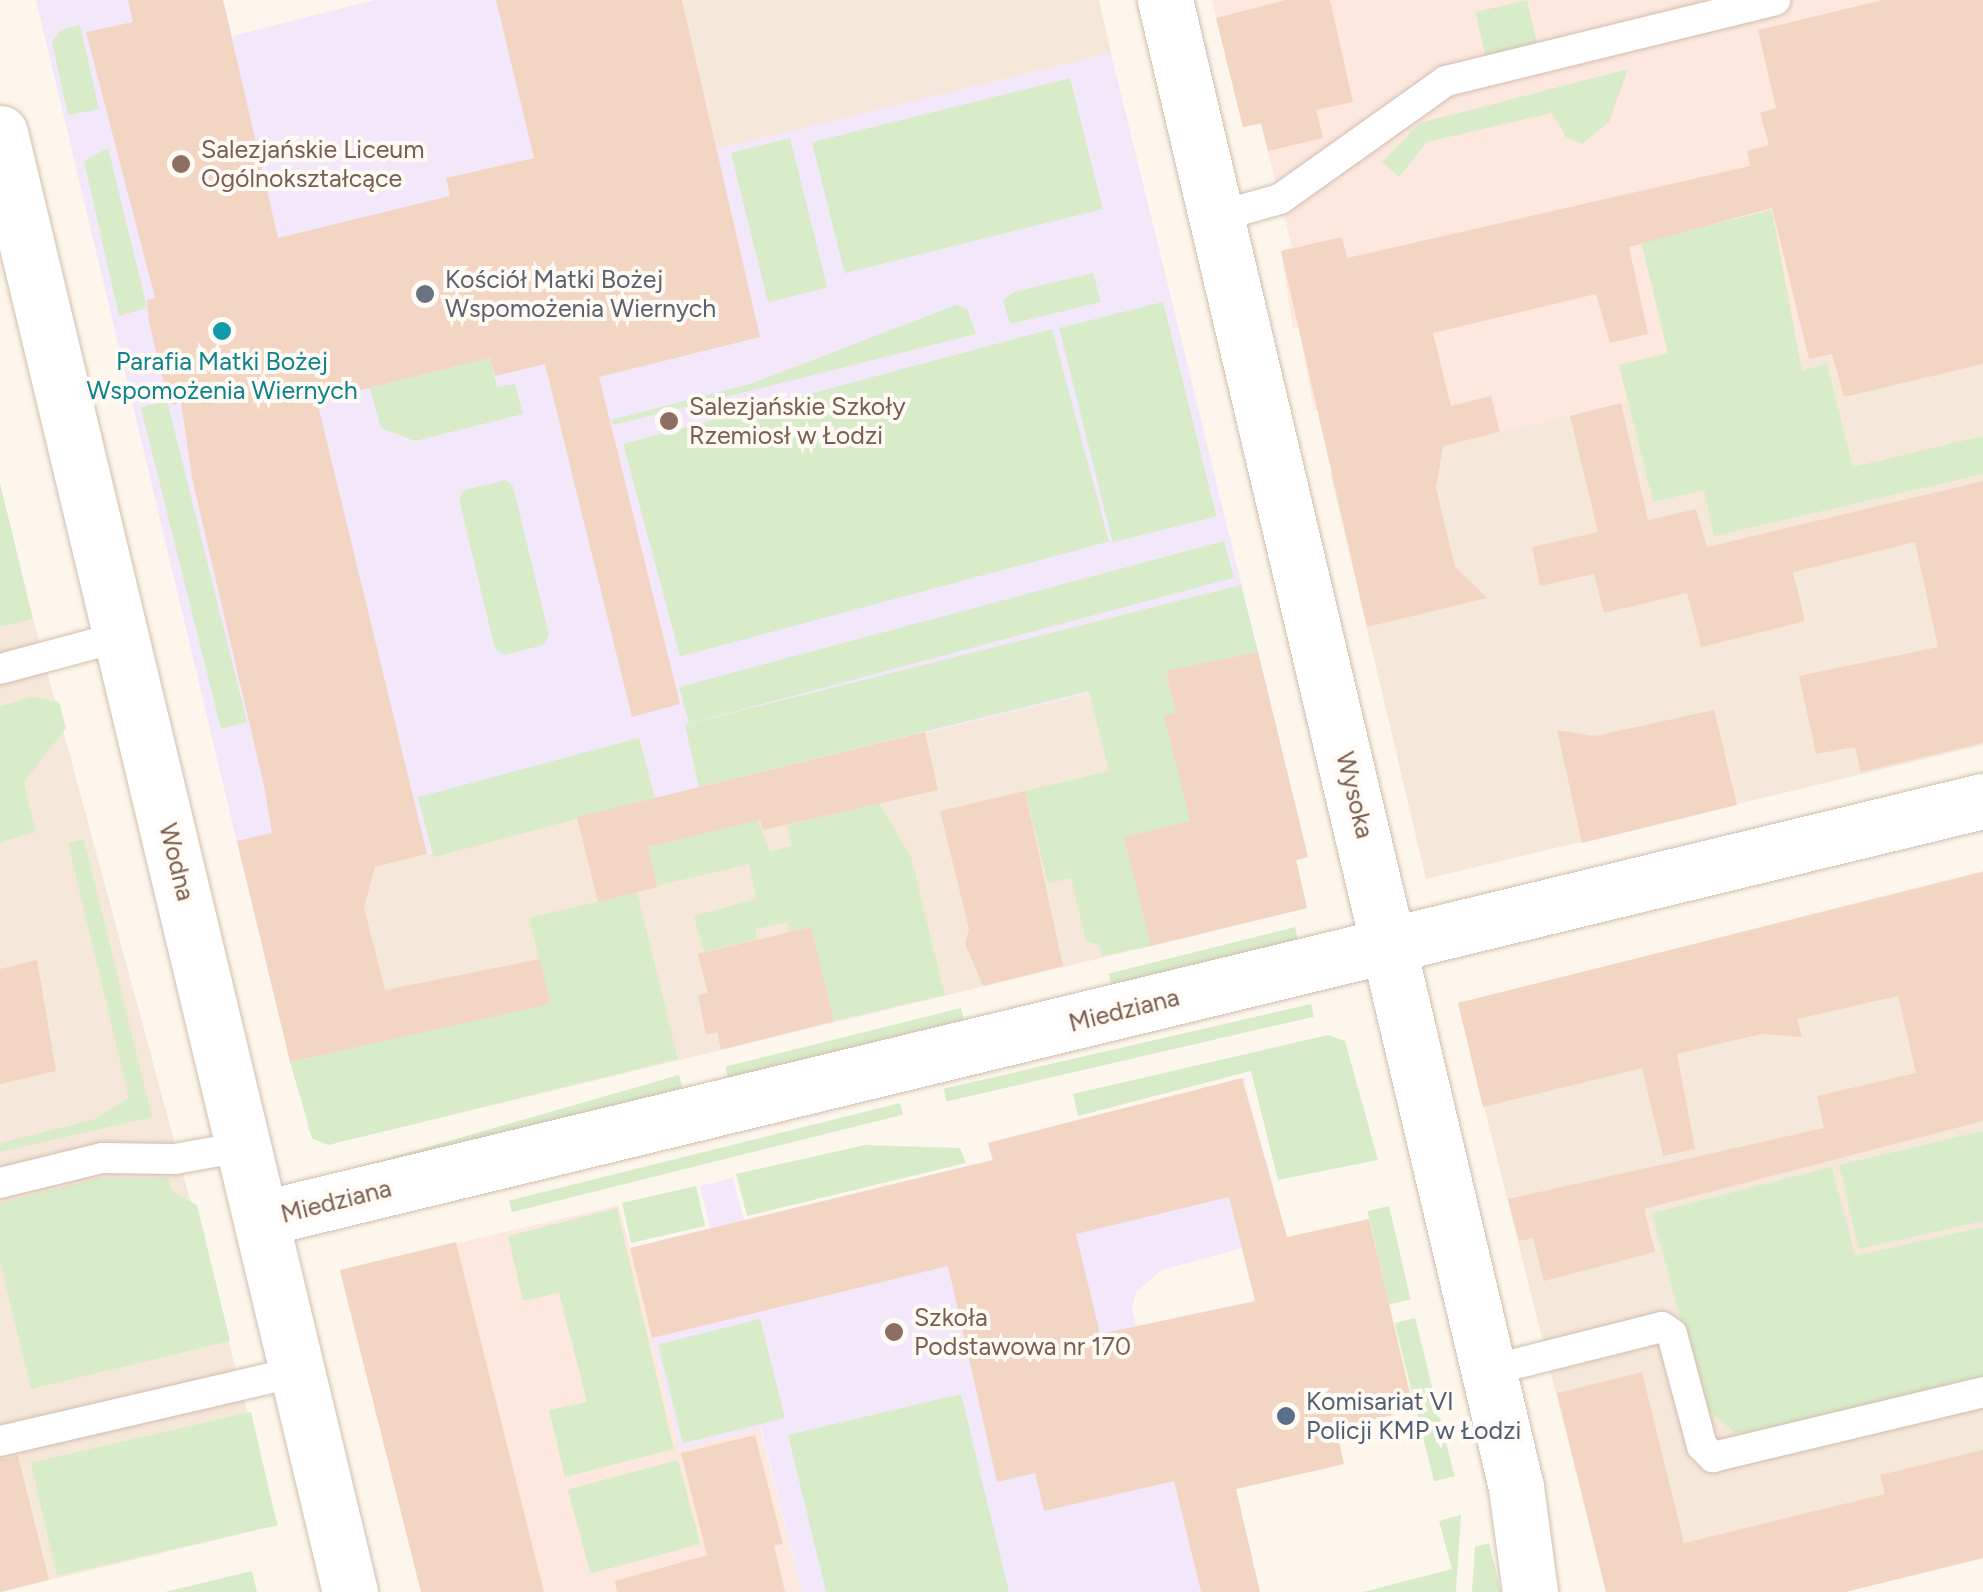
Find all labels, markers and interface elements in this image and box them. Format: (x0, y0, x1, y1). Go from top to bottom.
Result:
place label: Salezjańskie Liceum Ogólnokształcące (201, 135, 425, 194)
marker: Salezjańskie Liceum Ogólnokształcące (170, 153, 192, 175)
place label: Kościół Matki Bożej Wspomożenia Wiernych (445, 265, 716, 324)
marker: Kościół Matki Bożej Wspomożenia Wiernych (414, 283, 436, 305)
marker: Parafia Matki Bożej Wspomożenia Wiernych (211, 320, 233, 342)
place label: Parafia Matki Bożej Wspomożenia Wiernych (86, 347, 358, 406)
place label: Salezjańskie Szkoły Rzemiosł w Łodzi (689, 392, 906, 451)
marker: Salezjańskie Szkoły Rzemiosł w Łodzi (658, 410, 680, 432)
street label: Wysoka (1330, 749, 1380, 841)
street label: Wodna (153, 820, 201, 904)
street label: Miedziana (1066, 982, 1182, 1038)
street label: Miedziana (278, 1173, 394, 1229)
place label: Szkoła Podstawowa nr 170 (914, 1303, 1131, 1362)
marker: Szkoła Podstawowa nr 170 (883, 1321, 905, 1343)
place label: Komisariat VI Policji KMP w Łodzi (1306, 1387, 1521, 1446)
marker: Komisariat VI Policji KMP w Łodzi (1275, 1405, 1297, 1427)

